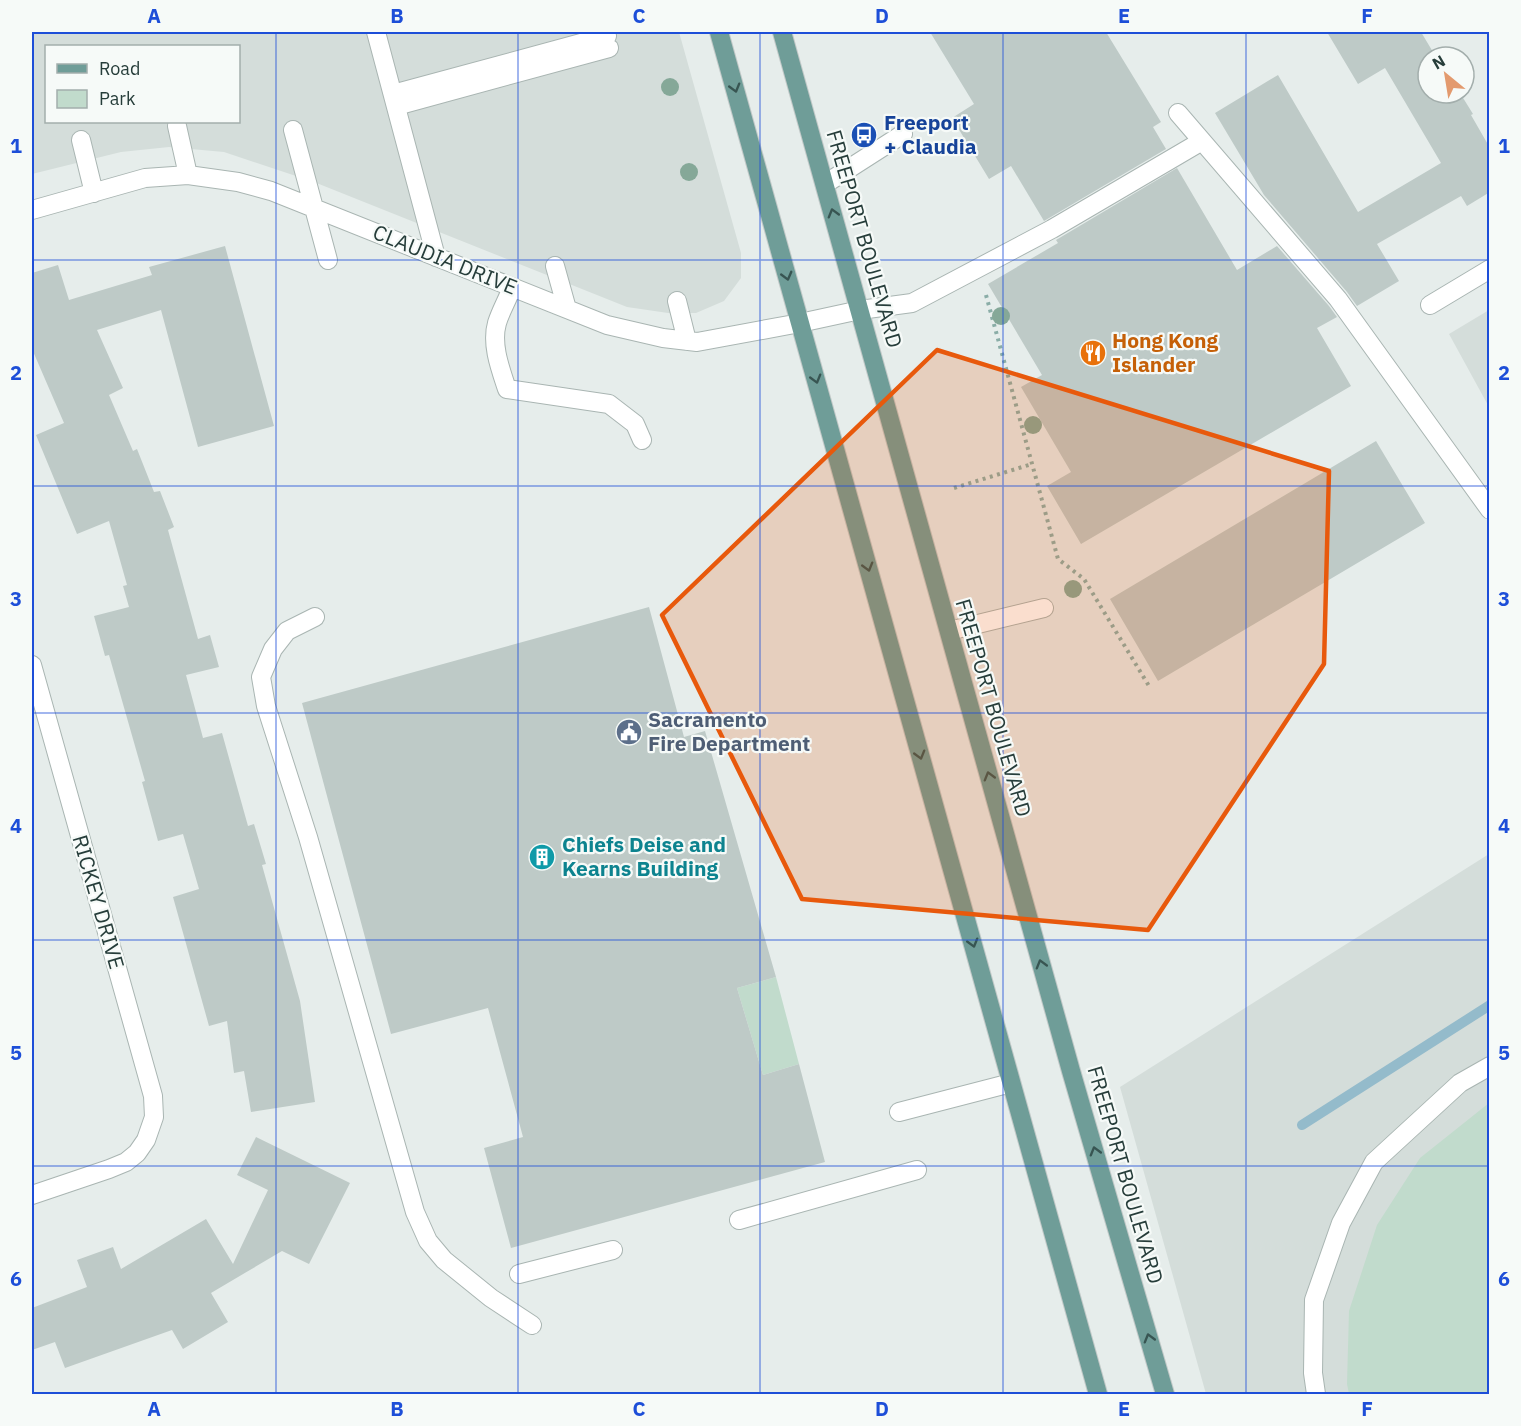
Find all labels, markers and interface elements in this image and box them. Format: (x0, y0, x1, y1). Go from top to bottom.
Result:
text: A (147, 2, 161, 29)
text: B (390, 2, 404, 29)
text: C (632, 2, 646, 29)
text: D (875, 2, 889, 29)
text: E (1118, 2, 1130, 29)
text: F (1361, 2, 1373, 29)
legend (45, 45, 240, 123)
north arrow (1416, 45, 1476, 105)
text: N (1428, 50, 1449, 74)
text: Road (99, 57, 140, 80)
one-way arrow (728, 82, 740, 93)
text: Park (99, 87, 136, 110)
place label: Freeport + Claudia (884, 108, 977, 160)
bus stop icon: Freeport + Claudia (849, 120, 879, 150)
street label: FREEPORT BOULEVARD (820, 126, 909, 351)
text: 1 (10, 132, 22, 159)
text: 1 (1498, 132, 1510, 159)
one-way arrow (828, 208, 840, 219)
street label: CLAUDIA DRIVE (369, 217, 522, 301)
one-way arrow (780, 270, 793, 280)
place label: Hong Kong Islander (1112, 326, 1219, 378)
restaurant icon: Hong Kong Islander (1078, 338, 1108, 368)
text: 2 (10, 359, 22, 386)
text: 2 (1498, 359, 1510, 386)
one-way arrow (809, 373, 821, 384)
one-way arrow (861, 561, 873, 572)
text: 3 (10, 585, 22, 612)
text: 3 (1498, 585, 1510, 612)
street label: FREEPORT BOULEVARD (949, 595, 1038, 820)
place label: Sacramento Fire Department (648, 705, 810, 757)
public building icon: Sacramento Fire Department (614, 717, 644, 747)
one-way arrow (913, 750, 926, 760)
one-way arrow (984, 771, 996, 782)
text: 4 (10, 812, 22, 839)
text: 4 (1498, 812, 1510, 839)
place label: Chiefs Deise and Kearns Building (562, 830, 726, 882)
street label: RICKEY DRIVE (66, 831, 131, 972)
building icon: Chiefs Deise and Kearns Building (527, 842, 557, 872)
one-way arrow (965, 938, 978, 948)
one-way arrow (1036, 959, 1049, 969)
text: 5 (10, 1039, 22, 1066)
text: 5 (1498, 1039, 1510, 1066)
street label: FREEPORT BOULEVARD (1081, 1062, 1170, 1287)
one-way arrow (1090, 1146, 1102, 1157)
text: 6 (10, 1265, 22, 1292)
text: 6 (1498, 1265, 1510, 1292)
one-way arrow (1144, 1333, 1156, 1344)
text: A (147, 1395, 161, 1422)
text: B (390, 1395, 404, 1422)
text: C (632, 1395, 646, 1422)
text: D (875, 1395, 889, 1422)
text: E (1118, 1395, 1130, 1422)
text: F (1361, 1395, 1373, 1422)

